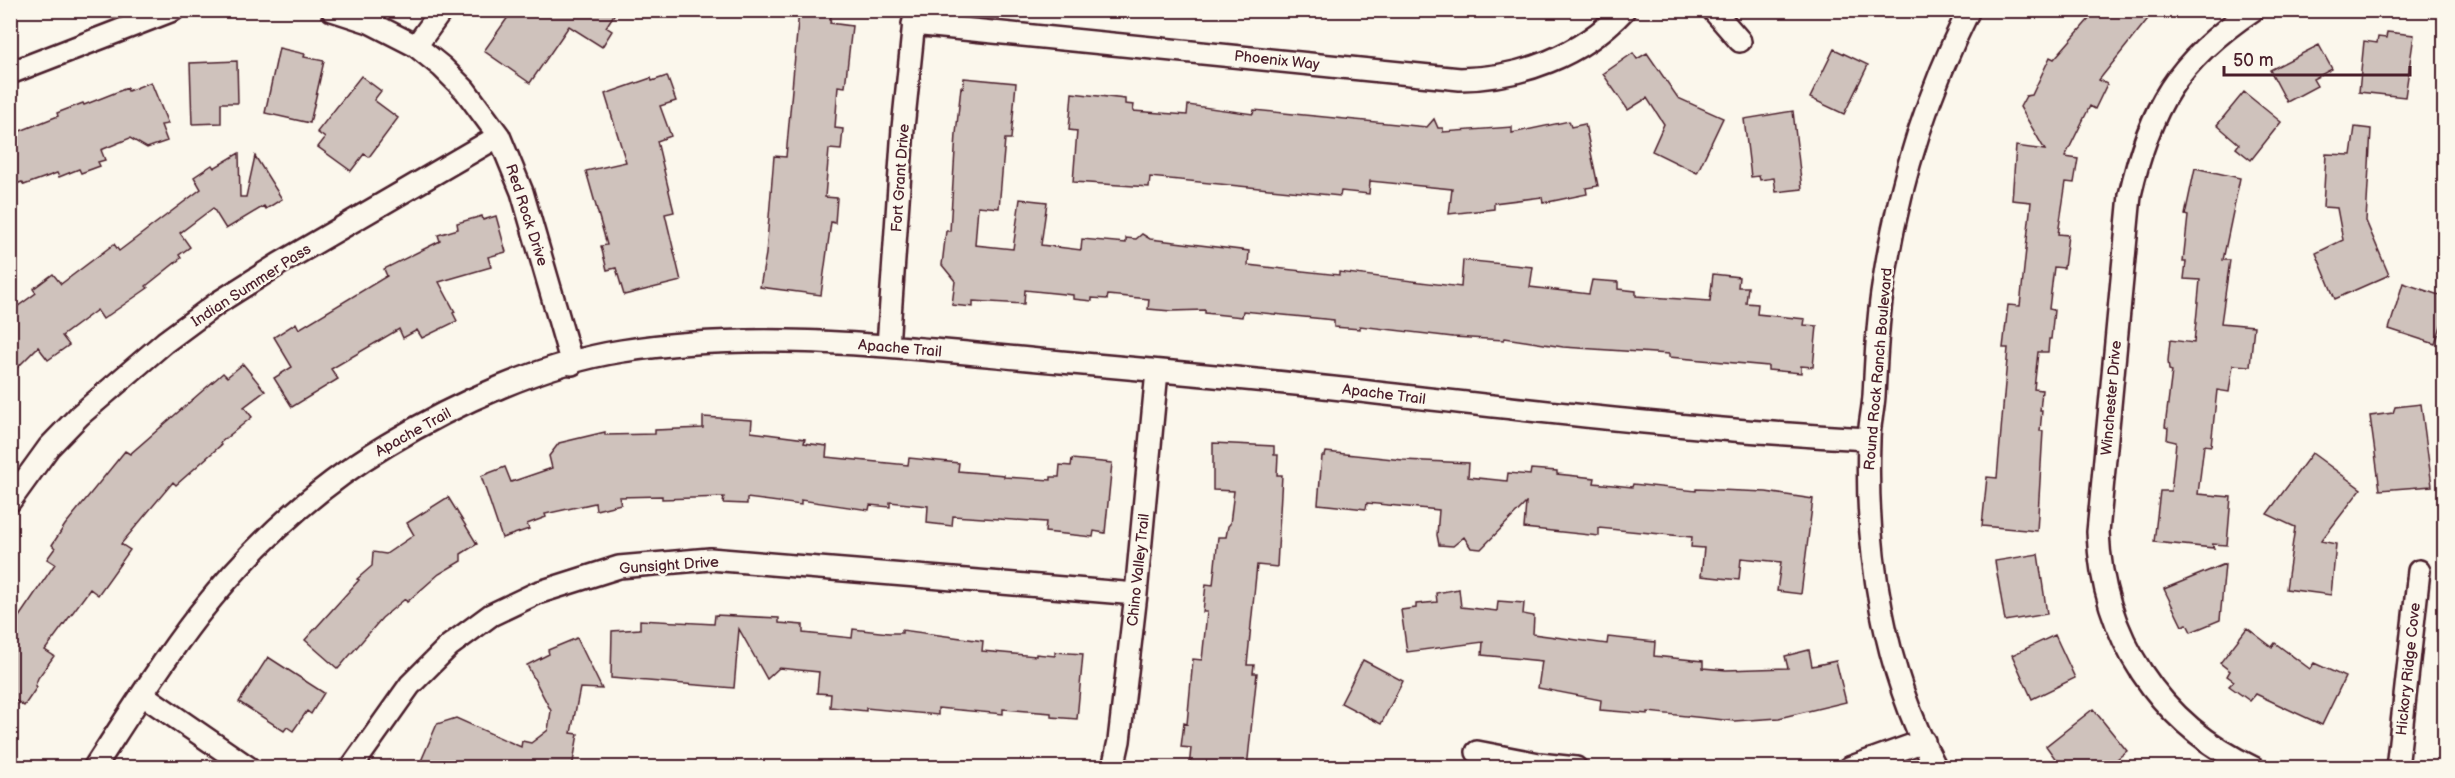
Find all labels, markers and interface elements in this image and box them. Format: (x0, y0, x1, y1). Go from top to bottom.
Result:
scale bar (2224, 39, 2410, 77)
street label: Phoenix Way (1233, 47, 1321, 74)
text: 50 m (2233, 50, 2274, 71)
street label: Fort Grant Drive (887, 123, 914, 233)
street label: Red Rock Drive (501, 162, 552, 269)
street label: Indian Summer Pass (188, 239, 315, 331)
street label: Round Rock Ranch Boulevard (1860, 267, 1897, 471)
street label: Apache Trail (857, 335, 943, 362)
street label: Winchester Drive (2097, 340, 2126, 456)
street label: Apache Trail (1341, 380, 1427, 409)
street label: Apache Trail (372, 404, 455, 461)
street label: Chino Valley Trail (1123, 513, 1154, 627)
street label: Gunsight Drive (619, 553, 720, 578)
street label: Hickory Ridge Cove (2392, 602, 2425, 736)

